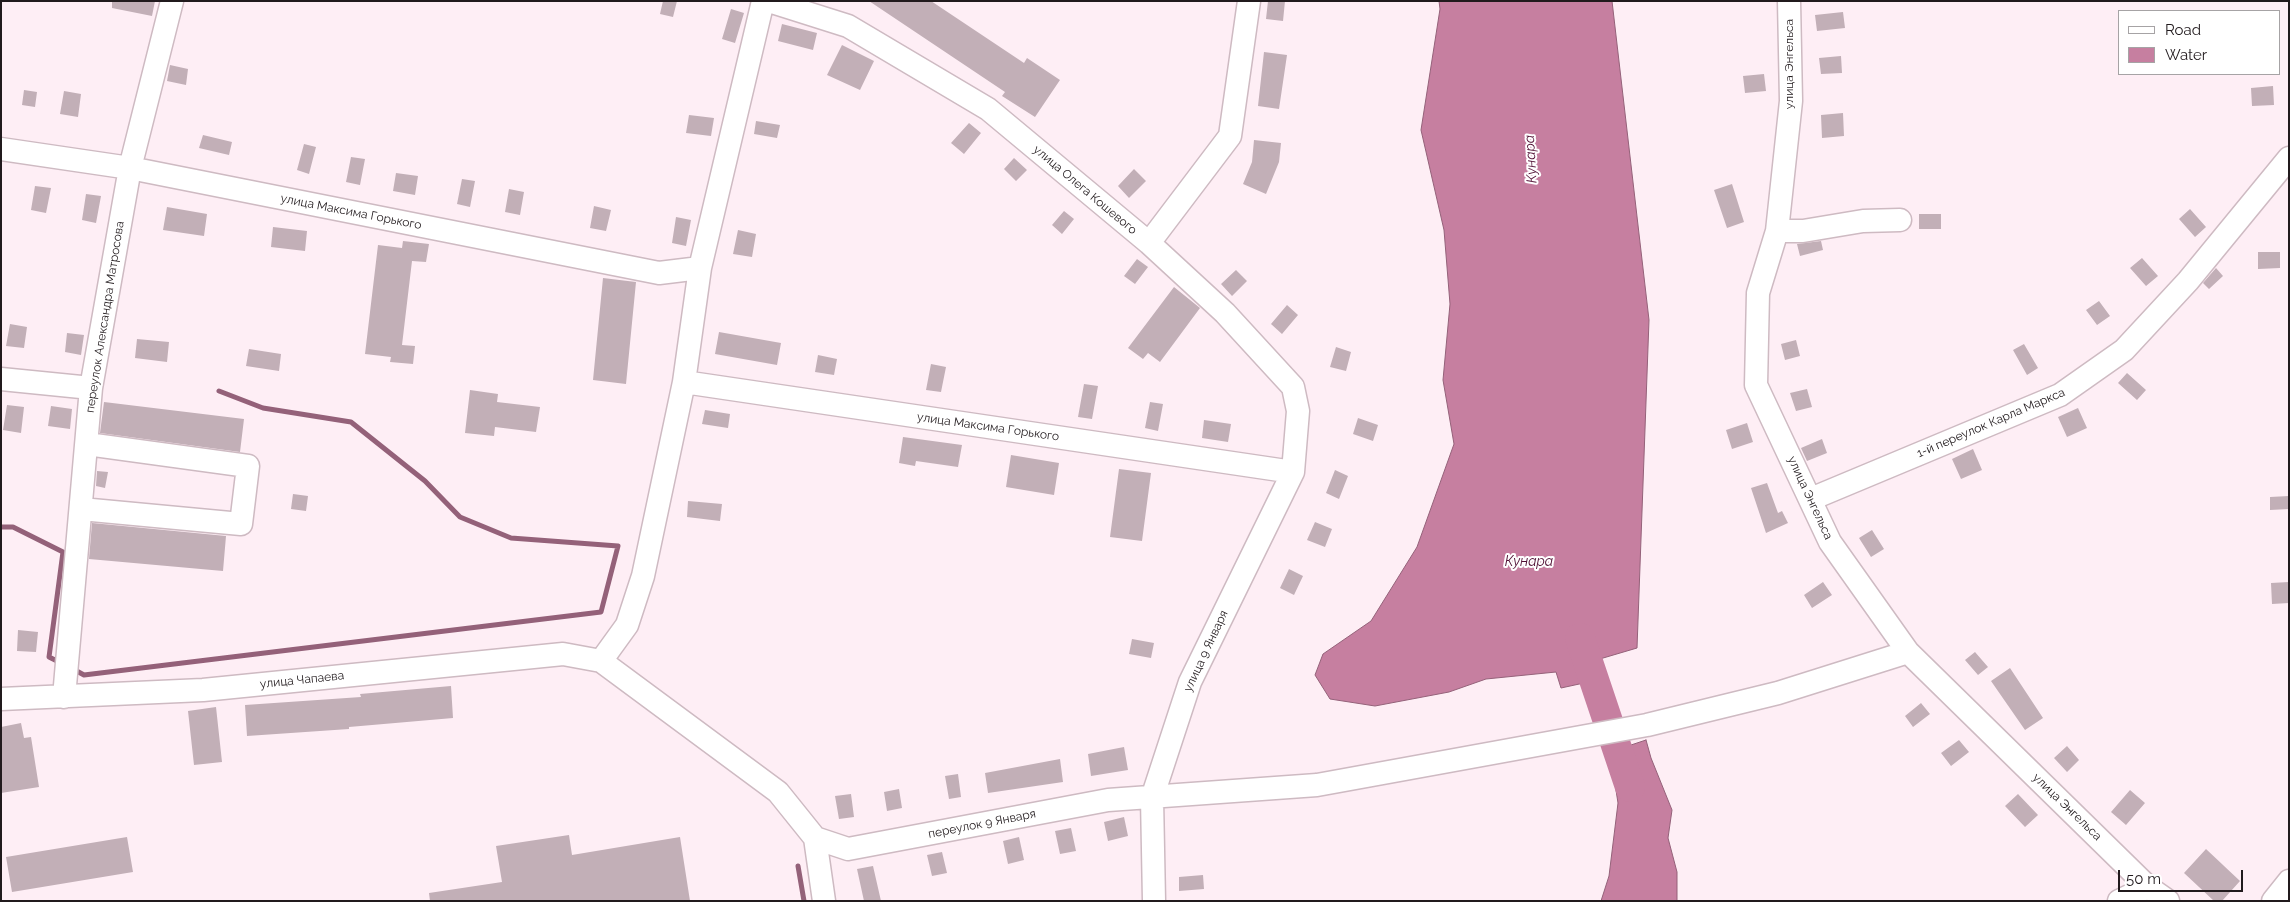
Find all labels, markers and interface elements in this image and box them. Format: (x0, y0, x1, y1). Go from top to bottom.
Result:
legend (2118, 10, 2280, 75)
street label: улица Энгельса (1782, 19, 1796, 109)
text: Road (2165, 21, 2201, 39)
text: Water (2165, 46, 2207, 64)
water label: Кунара (1521, 134, 1541, 184)
street label: улица Олега Кошевого (1030, 142, 1140, 238)
street label: улица Максима Горького (279, 191, 423, 233)
street label: переулок Александра Матросова (83, 220, 127, 414)
street label: 1-й переулок Карла Маркса (1915, 385, 2067, 461)
street label: улица Максима Горького (916, 410, 1060, 444)
street label: улица Энгельса (1784, 454, 1836, 542)
water label: Кунара (1505, 554, 1553, 570)
street label: улица 9 Января (1181, 608, 1231, 694)
street label: улица Чапаева (259, 668, 345, 692)
street label: улица Энгельса (2030, 770, 2104, 844)
street label: переулок 9 Января (927, 807, 1037, 841)
scale bar (2120, 860, 2245, 892)
text: 50 m (2126, 870, 2161, 888)

